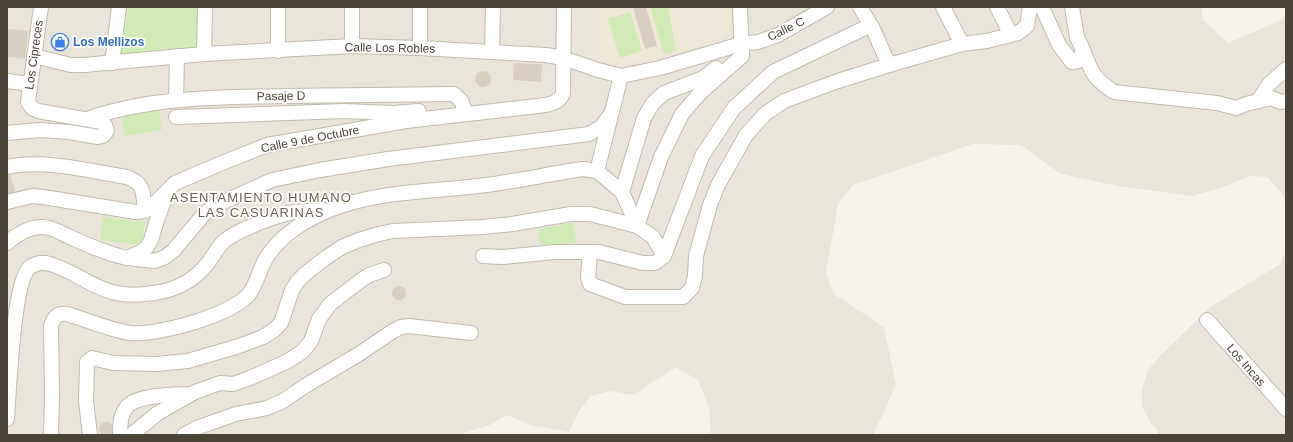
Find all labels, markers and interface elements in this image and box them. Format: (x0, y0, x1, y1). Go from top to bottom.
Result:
street label: Calle C (765, 14, 807, 44)
street label: Los Cipreces (22, 19, 46, 91)
shop icon: Los Mellizos (50, 32, 70, 52)
place label: Los Mellizos (73, 35, 145, 49)
street label: Calle Los Robles (345, 40, 435, 56)
street label: Pasaje D (257, 89, 306, 103)
street label: Calle 9 de Octubre (260, 123, 361, 155)
district label: ASENTAMIENTO HUMANO LAS CASUARINAS (170, 190, 352, 220)
street label: Los Incas (1224, 341, 1268, 389)

